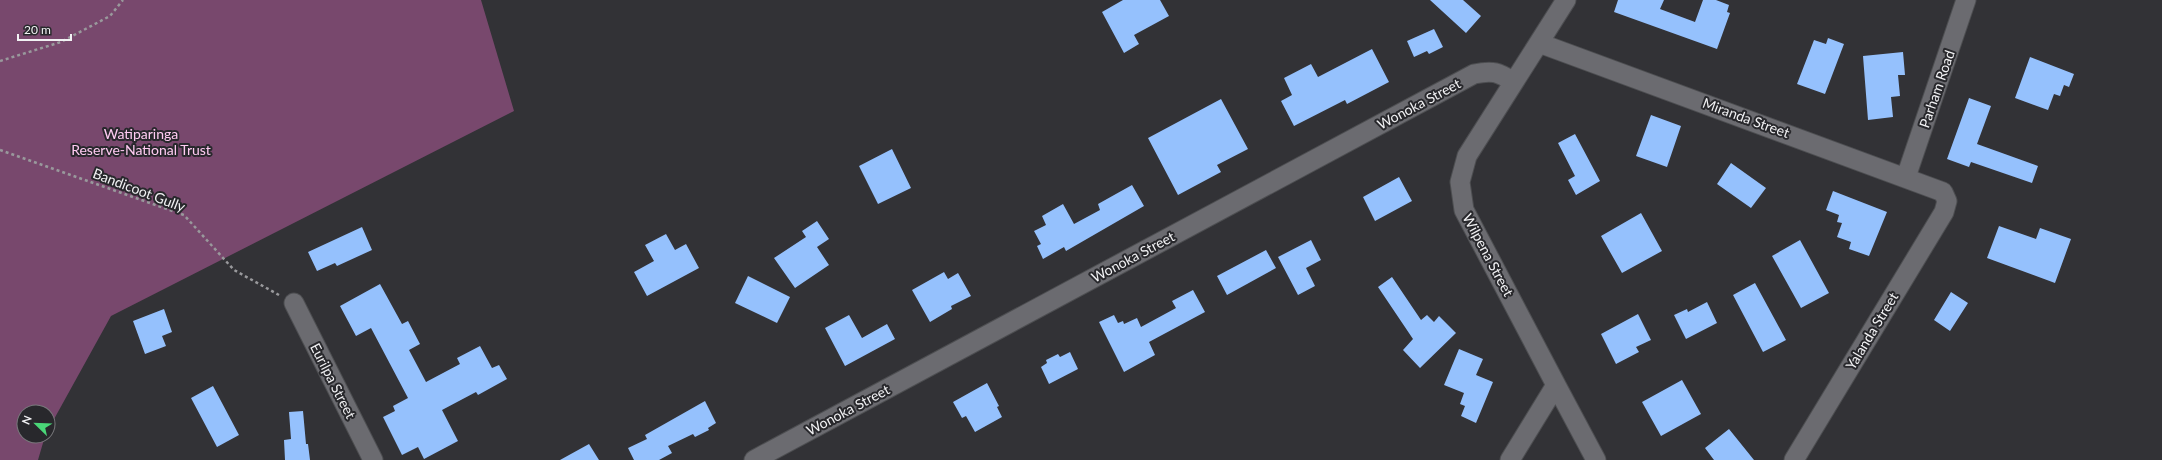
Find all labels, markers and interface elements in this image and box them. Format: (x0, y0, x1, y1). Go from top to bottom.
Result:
scale bar (18, 16, 71, 42)
text: 20 m (24, 22, 51, 37)
street label: Parham Road (1915, 48, 1958, 130)
street label: Wonoka Street (1374, 74, 1463, 133)
street label: Miranda Street (1700, 94, 1792, 141)
park label: Watiparinga Reserve-National Trust (71, 125, 211, 158)
street label: Bandicoot Gully (91, 164, 188, 215)
street label: Wilpena Street (1459, 210, 1517, 299)
street label: Wonoka Street (1088, 227, 1177, 286)
street label: Yalanda Street (1842, 289, 1901, 373)
street label: Eurilpa Street (307, 340, 360, 421)
street label: Wonoka Street (803, 380, 892, 439)
north arrow (16, 404, 56, 444)
text: N (19, 413, 34, 426)

